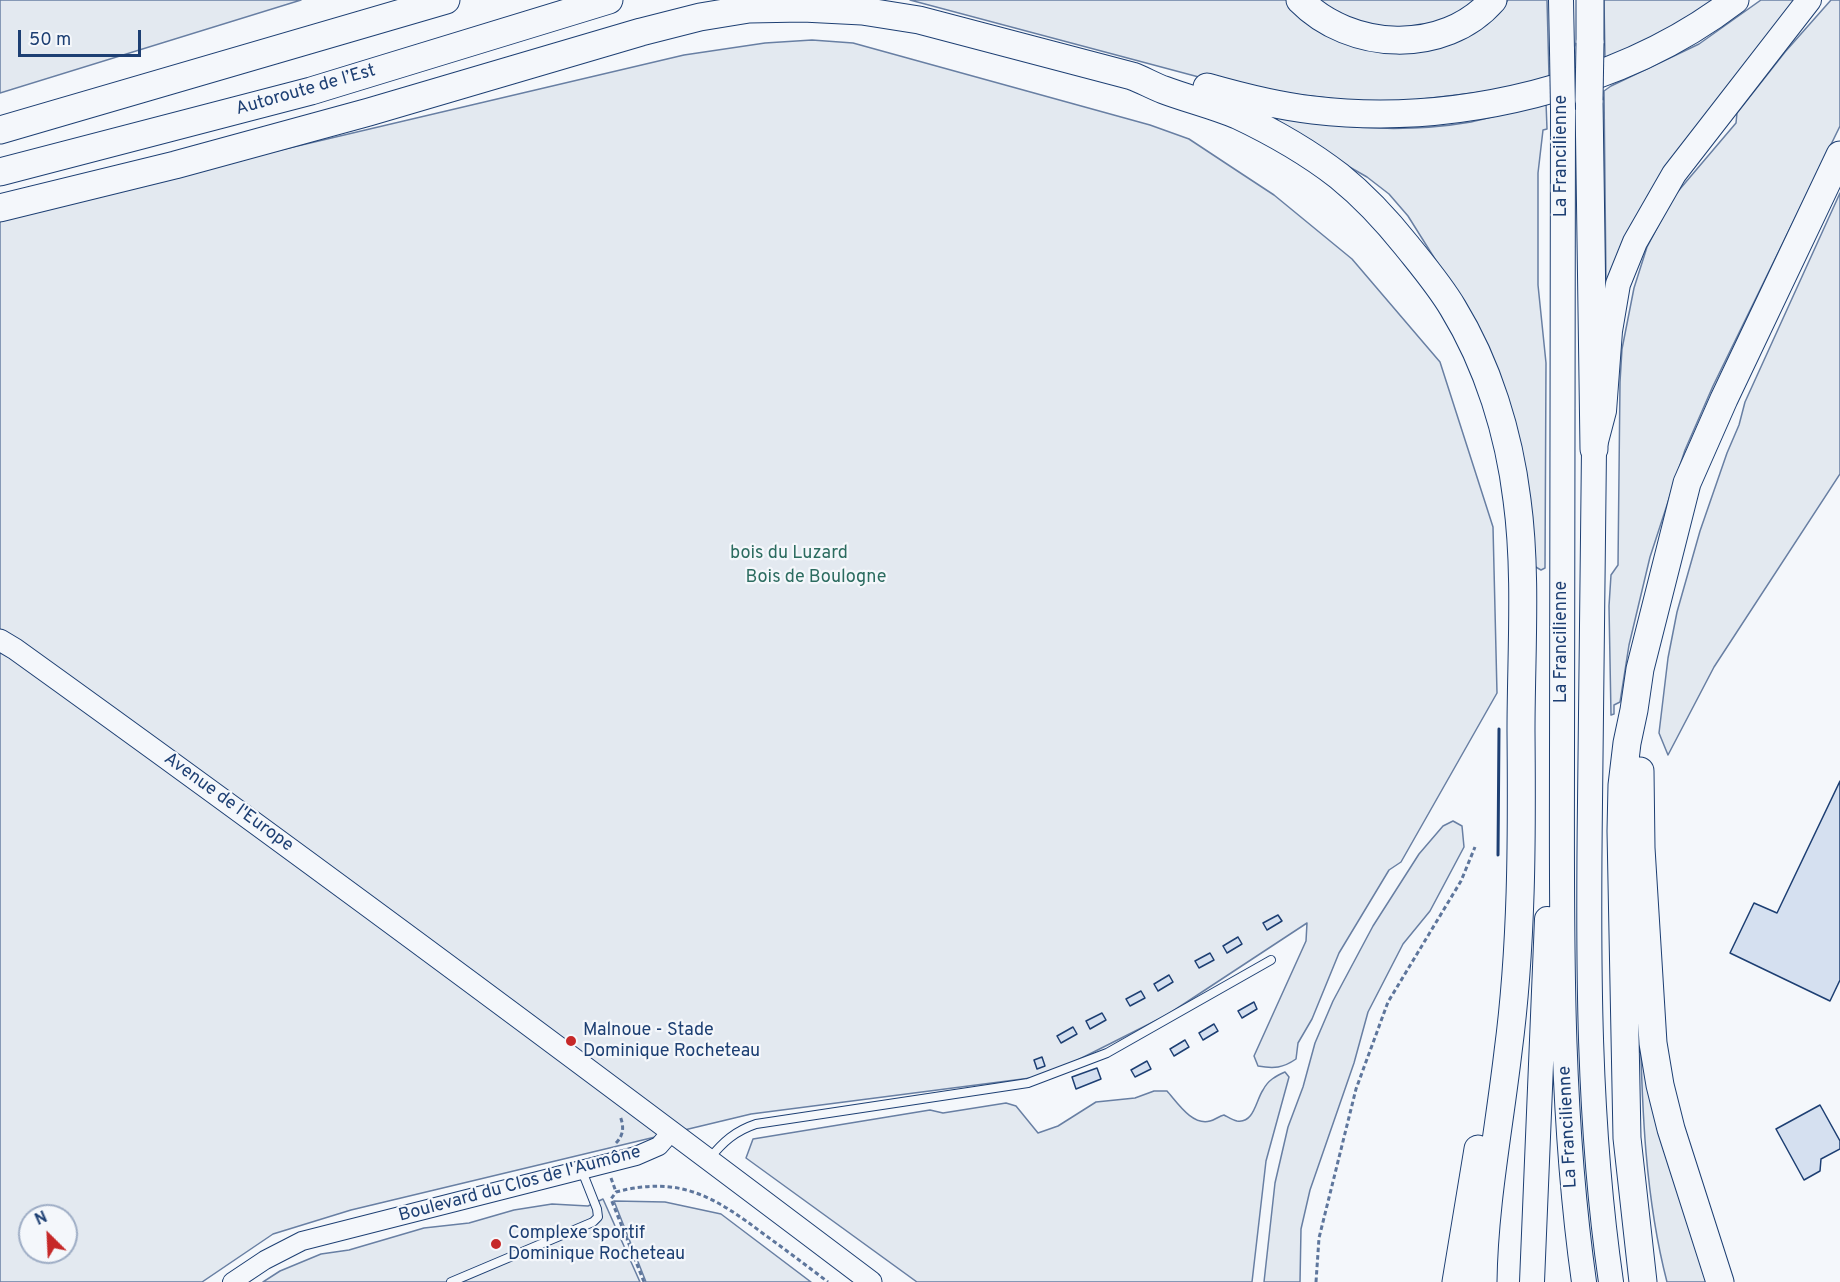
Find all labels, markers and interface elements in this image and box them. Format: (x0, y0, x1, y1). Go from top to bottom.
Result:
scale bar (21, 18, 144, 56)
text: 50 m (29, 29, 71, 52)
street label: Autoroute de l’Est (234, 61, 378, 121)
street label: La Francilienne (1551, 95, 1573, 217)
park label: bois du Luzard (730, 543, 848, 565)
park label: Bois de Boulogne (746, 567, 886, 589)
street label: La Francilienne (1551, 581, 1573, 703)
street label: Avenue de l'Europe (159, 749, 297, 857)
place label: Malnoue - Stade Dominique Rocheteau (583, 1020, 760, 1062)
marker: Malnoue - Stade Dominique Rocheteau (564, 1034, 578, 1048)
street label: La Francilienne (1555, 1065, 1583, 1189)
street label: Boulevard du Clos de l'Aumône (396, 1142, 644, 1228)
north arrow (18, 1204, 78, 1264)
text: N (32, 1208, 51, 1231)
place label: Complexe sportif Dominique Rocheteau (508, 1223, 685, 1266)
marker: Complexe sportif Dominique Rocheteau (489, 1237, 503, 1251)

